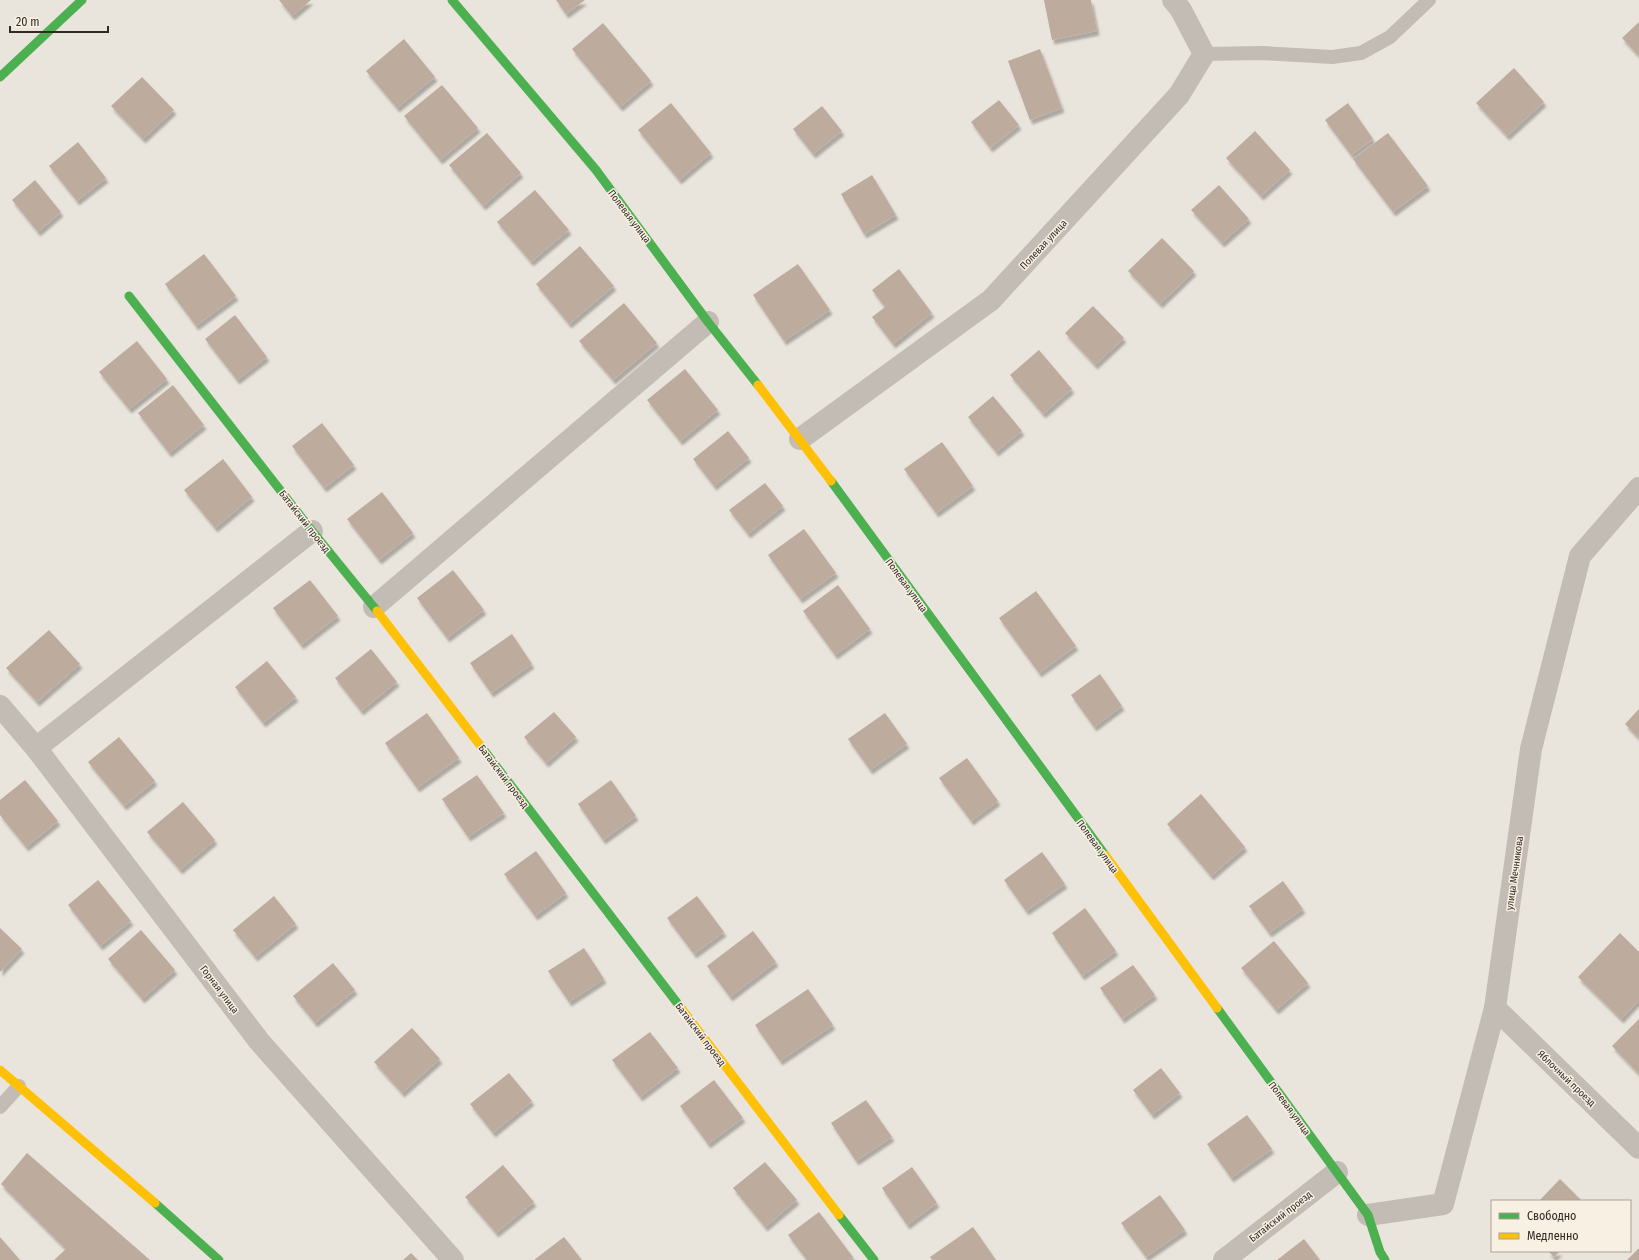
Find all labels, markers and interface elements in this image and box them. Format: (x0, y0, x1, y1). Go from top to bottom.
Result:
scale bar (10, 8, 108, 34)
text: 20 m (16, 15, 40, 29)
street label: Полевая улица (605, 188, 653, 246)
street label: Полевая улица (1018, 217, 1070, 272)
street label: Батайский проезд (276, 488, 332, 555)
street label: Полевая улица (883, 556, 930, 615)
street label: Батайский проезд (476, 743, 531, 811)
street label: Полевая улица (1074, 817, 1121, 876)
street label: улица Мечникова (1504, 835, 1526, 911)
street label: Горная улица (197, 963, 241, 1016)
street label: Батайский проезд (673, 1001, 728, 1069)
street label: Яблочный проезд (1535, 1048, 1598, 1109)
street label: Полевая улица (1266, 1079, 1313, 1138)
street label: Батайский проезд (1247, 1189, 1314, 1245)
legend (1491, 1200, 1631, 1252)
text: Свободно (1527, 1209, 1576, 1223)
text: Медленно (1527, 1229, 1579, 1243)

